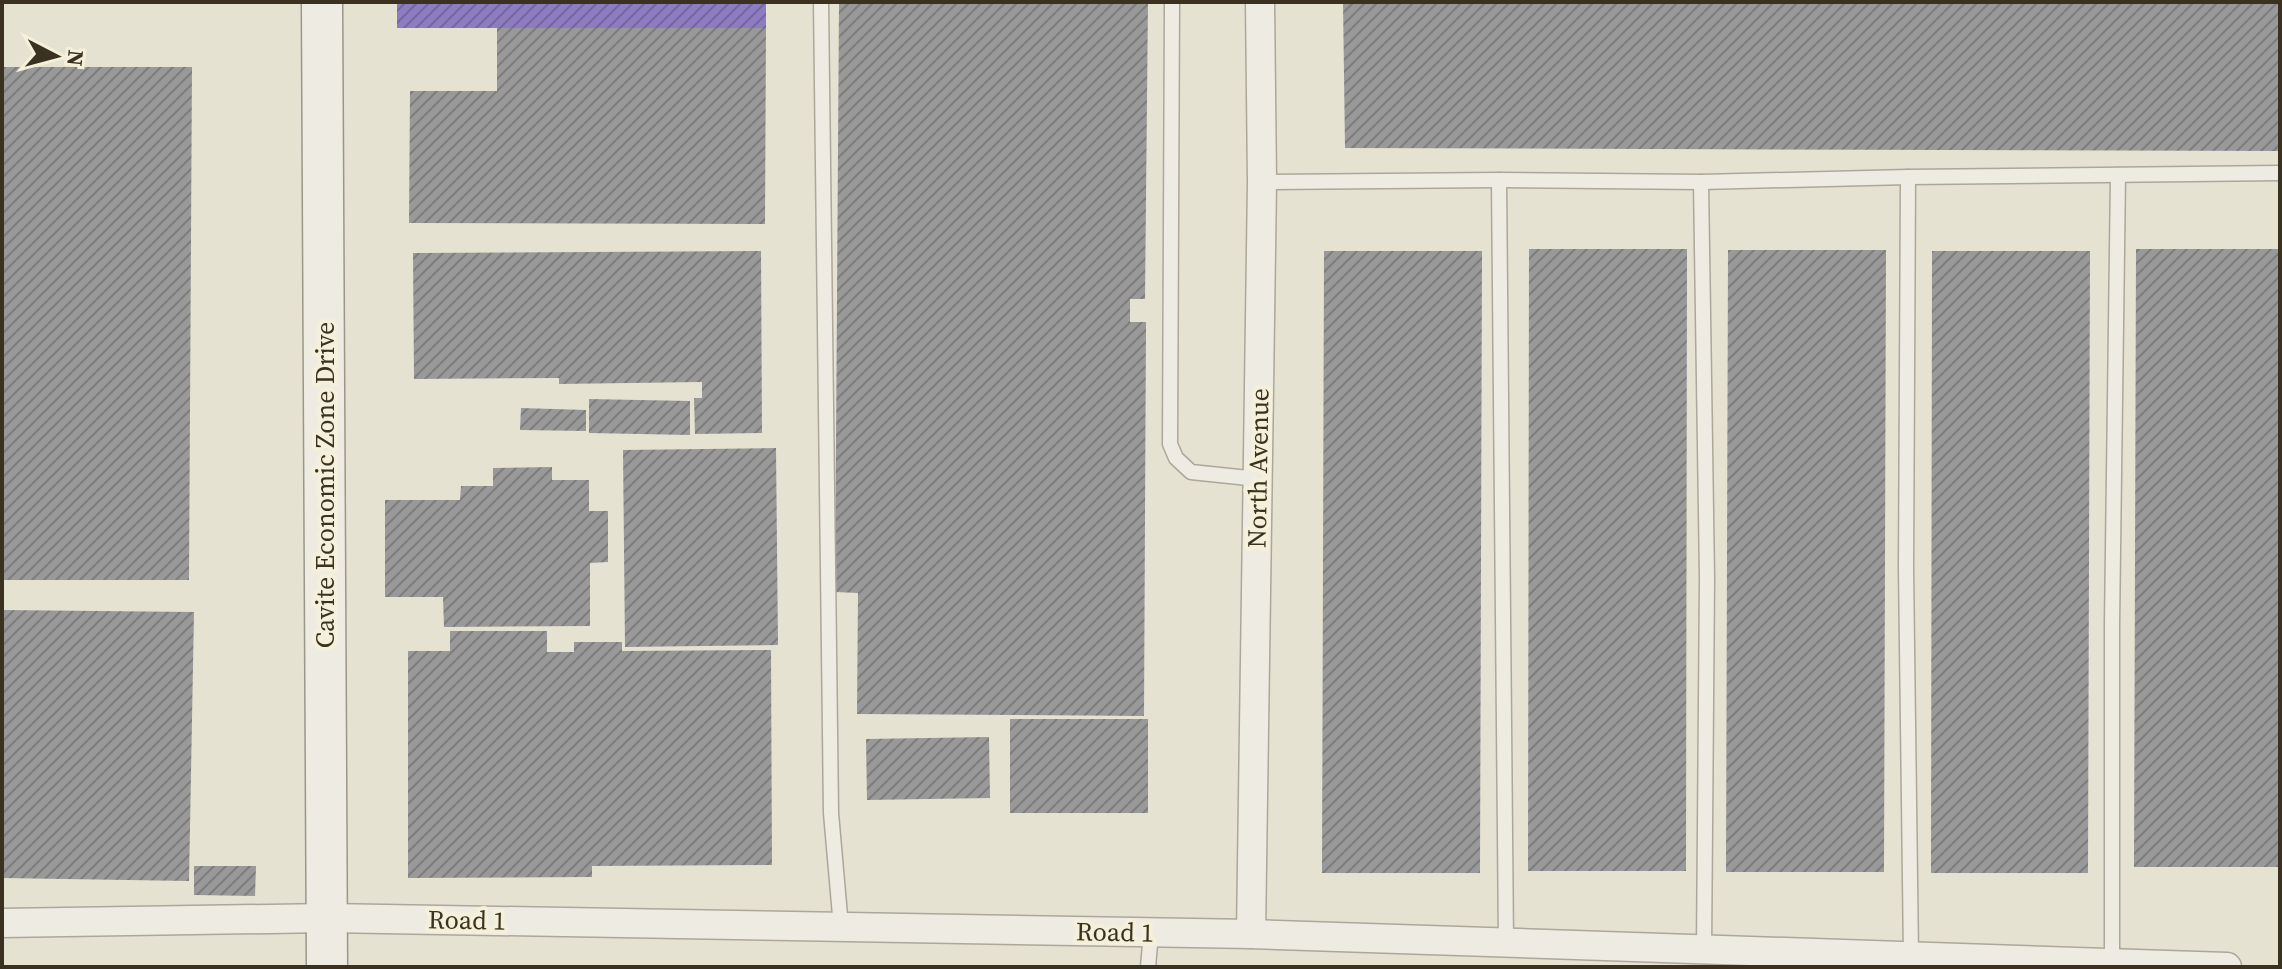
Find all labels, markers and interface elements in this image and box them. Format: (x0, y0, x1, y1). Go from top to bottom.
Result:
north arrow (16, 16, 96, 96)
text: N (60, 49, 92, 68)
street label: Cavite Economic Zone Drive (307, 322, 343, 648)
street label: North Avenue (1239, 388, 1277, 548)
street label: Road 1 (428, 901, 506, 939)
street label: Road 1 (1076, 913, 1154, 951)

